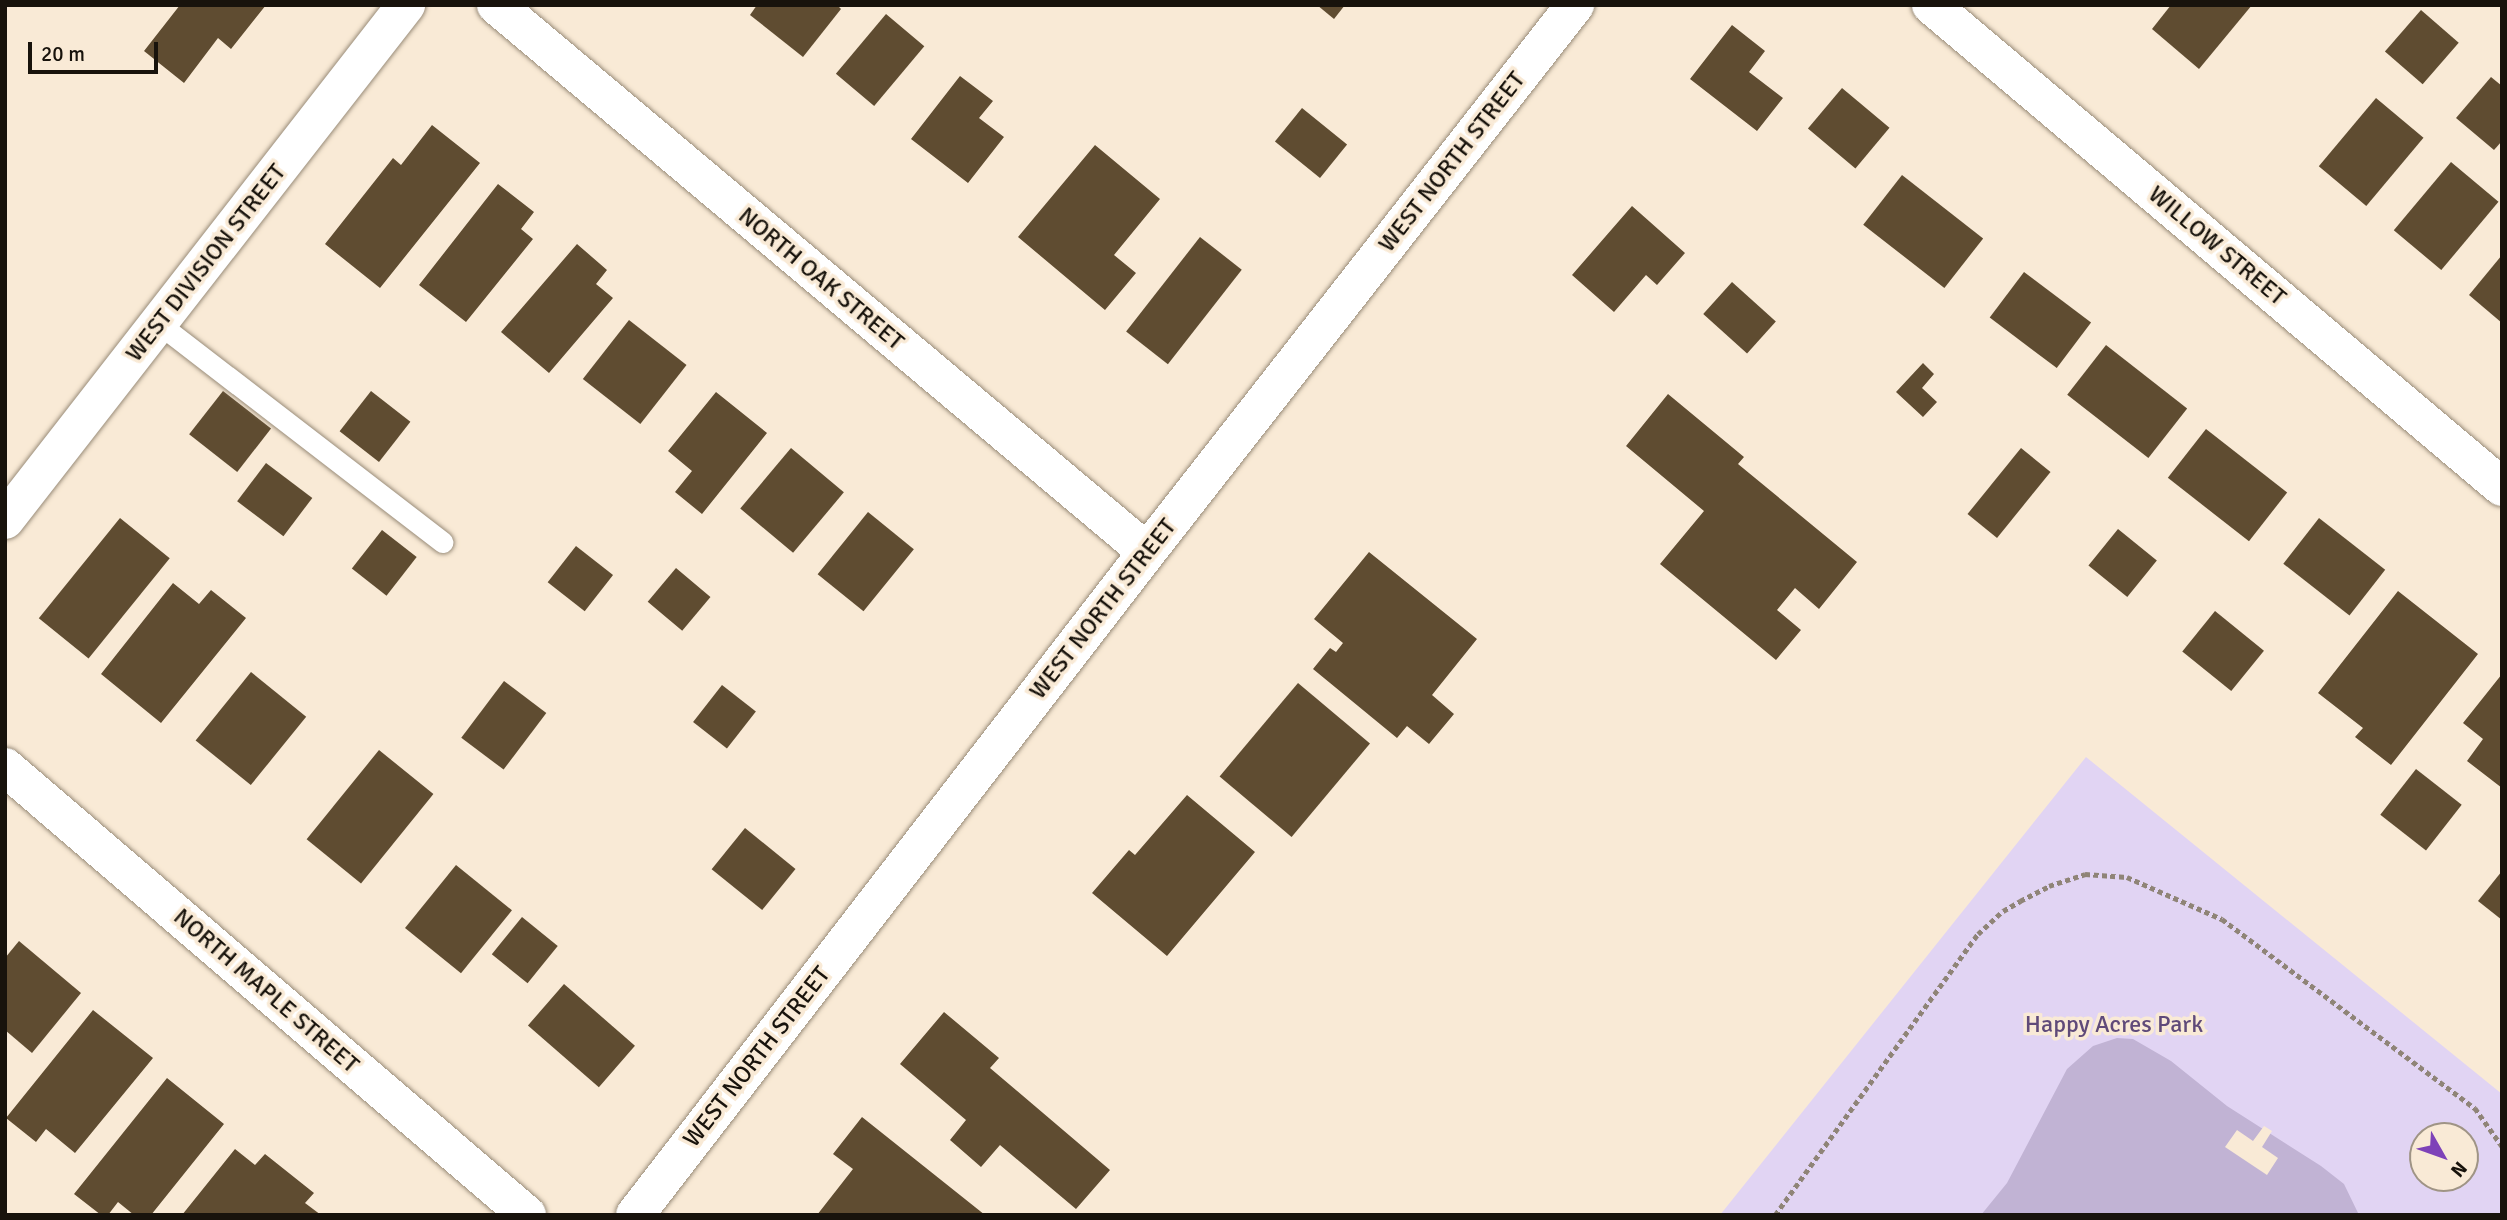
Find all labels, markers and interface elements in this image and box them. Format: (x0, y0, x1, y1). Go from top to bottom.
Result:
scale bar (32, 28, 161, 72)
text: 20 m (41, 41, 85, 67)
street label: WEST NORTH STREET (1373, 66, 1531, 258)
street label: WEST DIVISION STREET (120, 158, 292, 368)
street label: WILLOW STREET (2142, 180, 2292, 312)
street label: NORTH OAK STREET (732, 201, 910, 357)
street label: WEST NORTH STREET (1024, 513, 1182, 705)
street label: NORTH MAPLE STREET (167, 903, 365, 1079)
street label: WEST NORTH STREET (678, 961, 836, 1153)
park label: Happy Acres Park (2025, 1011, 2203, 1039)
north arrow (2409, 1122, 2479, 1192)
text: N (2445, 1156, 2472, 1182)

